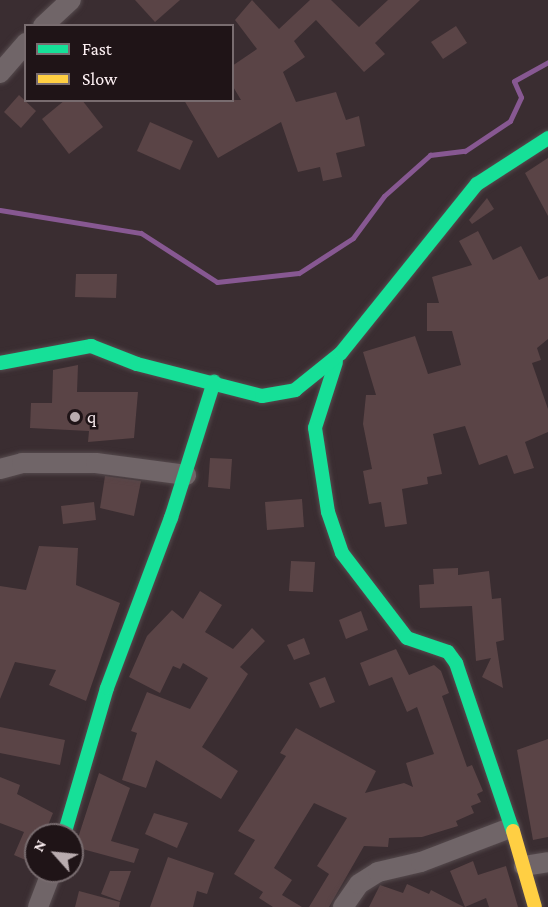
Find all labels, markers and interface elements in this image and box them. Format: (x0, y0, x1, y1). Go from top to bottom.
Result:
legend (24, 24, 234, 102)
text: Fast (82, 39, 112, 59)
text: Slow (82, 69, 117, 89)
place label: q (87, 406, 96, 428)
marker: q (68, 410, 82, 424)
north arrow (24, 823, 84, 883)
text: N (29, 837, 49, 854)

